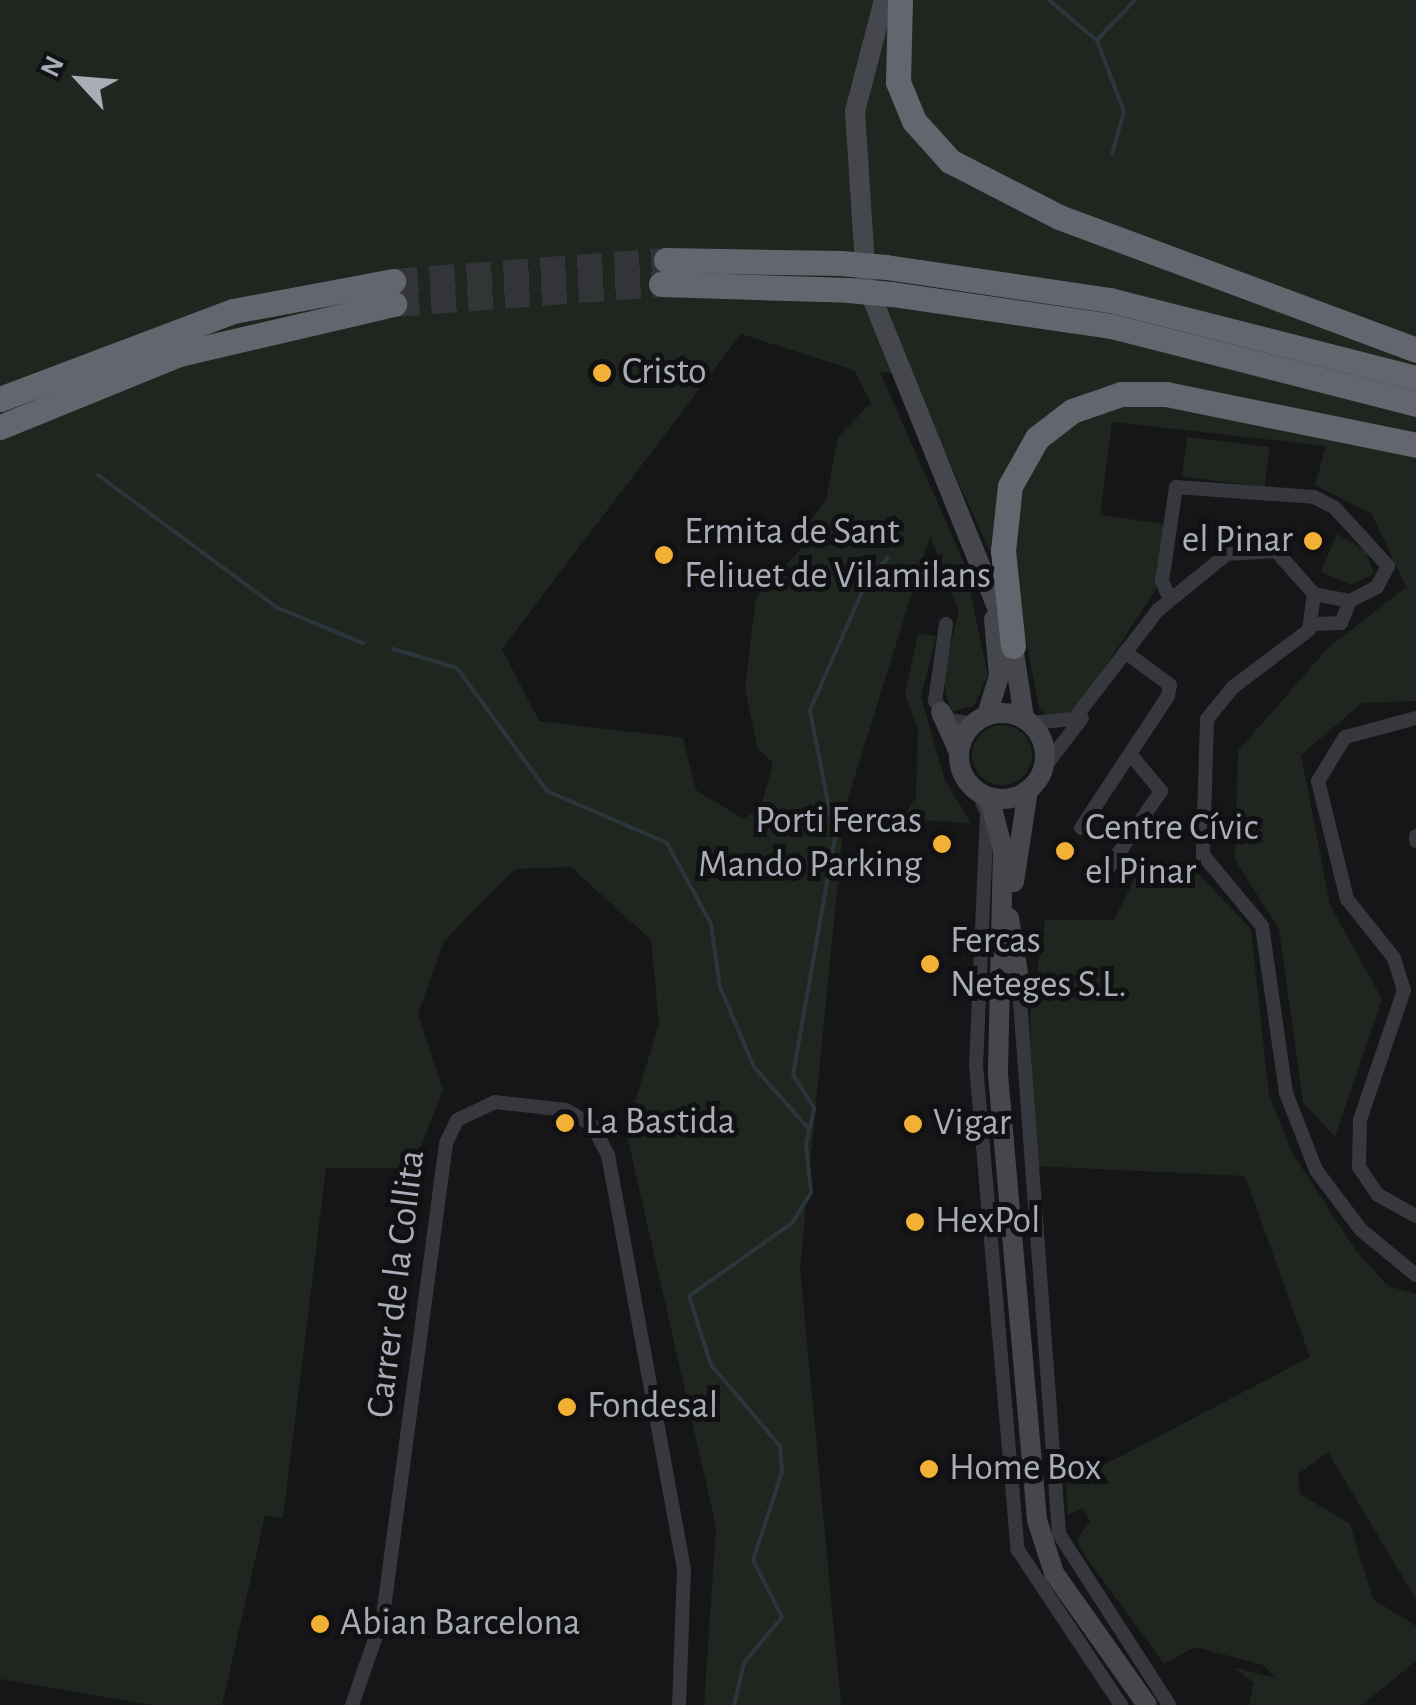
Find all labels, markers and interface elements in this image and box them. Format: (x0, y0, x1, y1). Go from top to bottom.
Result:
north arrow (30, 30, 130, 130)
text: N (36, 52, 70, 82)
place label: Cristo (622, 350, 707, 396)
marker: Cristo (591, 362, 613, 384)
place label: Ermita de Sant Feliuet de Vilamilans (684, 510, 991, 600)
place label: el Pinar (1182, 518, 1293, 564)
marker: el Pinar (1302, 530, 1324, 552)
marker: Ermita de Sant Feliuet de Vilamilans (653, 544, 675, 566)
place label: Porti Fercas Mando Parking (698, 799, 922, 888)
place label: Centre Cívic el Pinar (1085, 806, 1258, 896)
marker: Porti Fercas Mando Parking (931, 833, 953, 855)
marker: Centre Cívic el Pinar (1054, 840, 1076, 862)
place label: Fercas Neteges S.L. (950, 919, 1127, 1008)
marker: Fercas Neteges S.L. (919, 953, 941, 975)
place label: La Bastida (585, 1100, 735, 1146)
place label: Vigar (933, 1101, 1011, 1147)
marker: La Bastida (554, 1112, 576, 1134)
marker: Vigar (902, 1113, 924, 1135)
street label: Carrer de la Collita (358, 1147, 436, 1421)
place label: HexPol (935, 1199, 1040, 1245)
marker: HexPol (904, 1211, 926, 1233)
place label: Fondesal (587, 1384, 718, 1430)
marker: Fondesal (556, 1396, 578, 1418)
place label: Home Box (949, 1446, 1101, 1492)
marker: Home Box (918, 1458, 940, 1480)
place label: Abian Barcelona (340, 1601, 581, 1647)
marker: Abian Barcelona (309, 1613, 331, 1635)

